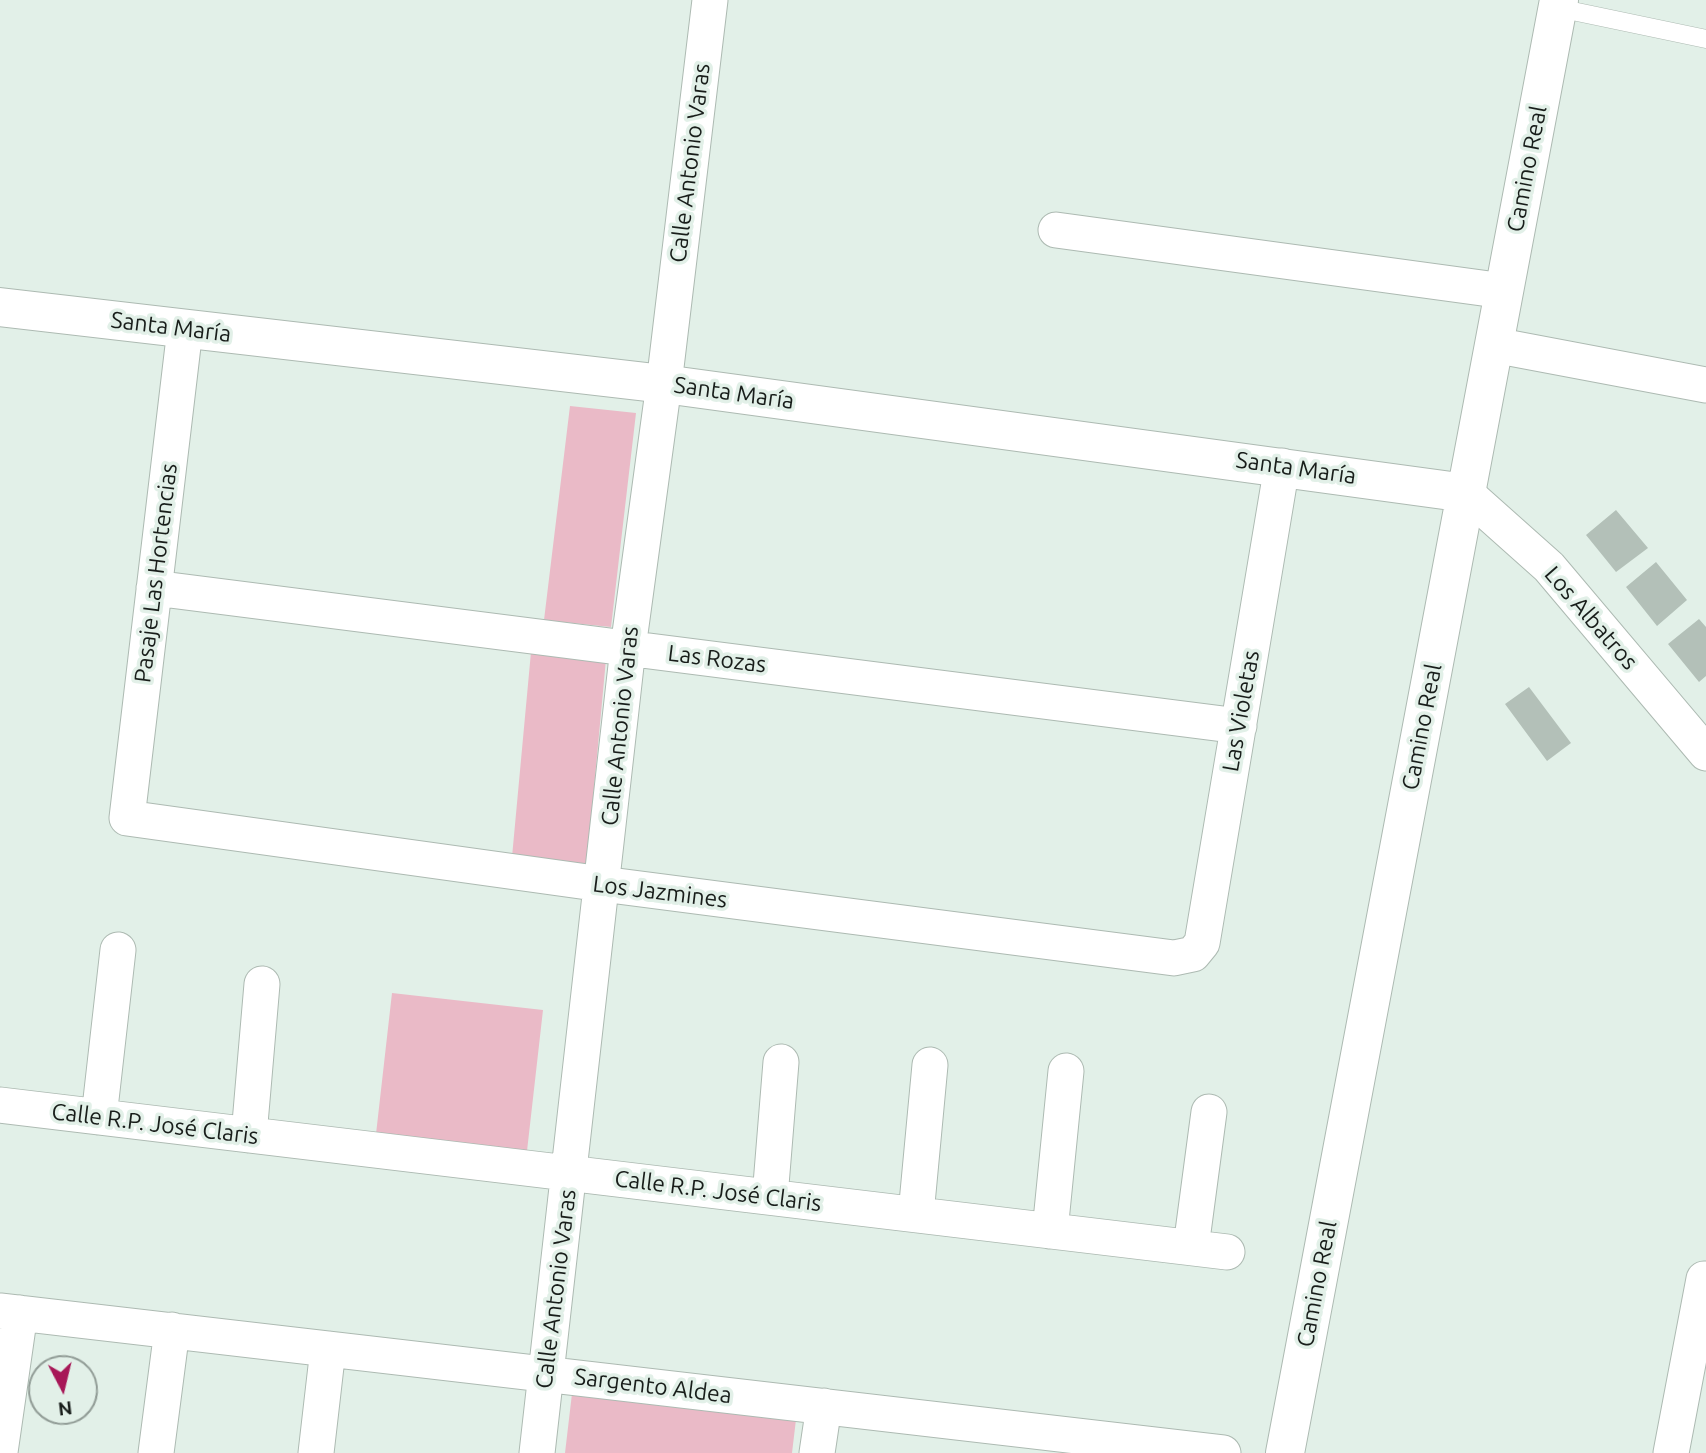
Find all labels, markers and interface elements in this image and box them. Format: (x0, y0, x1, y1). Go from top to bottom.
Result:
street label: Calle Antonio Varas (664, 62, 716, 264)
street label: Camino Real (1501, 104, 1553, 234)
street label: Santa María (109, 306, 233, 348)
street label: Santa María (672, 371, 796, 415)
street label: Santa María (1234, 446, 1358, 490)
street label: Pasaje Las Hortencias (129, 462, 183, 684)
street label: Los Albatros (1539, 561, 1643, 675)
street label: Calle Antonio Varas (596, 625, 644, 827)
street label: Las Rozas (666, 639, 768, 679)
street label: Las Violetas (1217, 648, 1265, 774)
street label: Camino Real (1396, 662, 1448, 792)
street label: Los Jazmines (591, 870, 729, 914)
street label: Calle R.P. José Claris (50, 1098, 260, 1150)
street label: Calle R.P. José Claris (613, 1165, 823, 1217)
street label: Calle Antonio Varas (530, 1188, 582, 1390)
street label: Camino Real (1291, 1219, 1343, 1349)
north arrow (28, 1355, 98, 1425)
street label: Sargento Aldea (573, 1363, 733, 1409)
text: N (57, 1397, 74, 1421)

